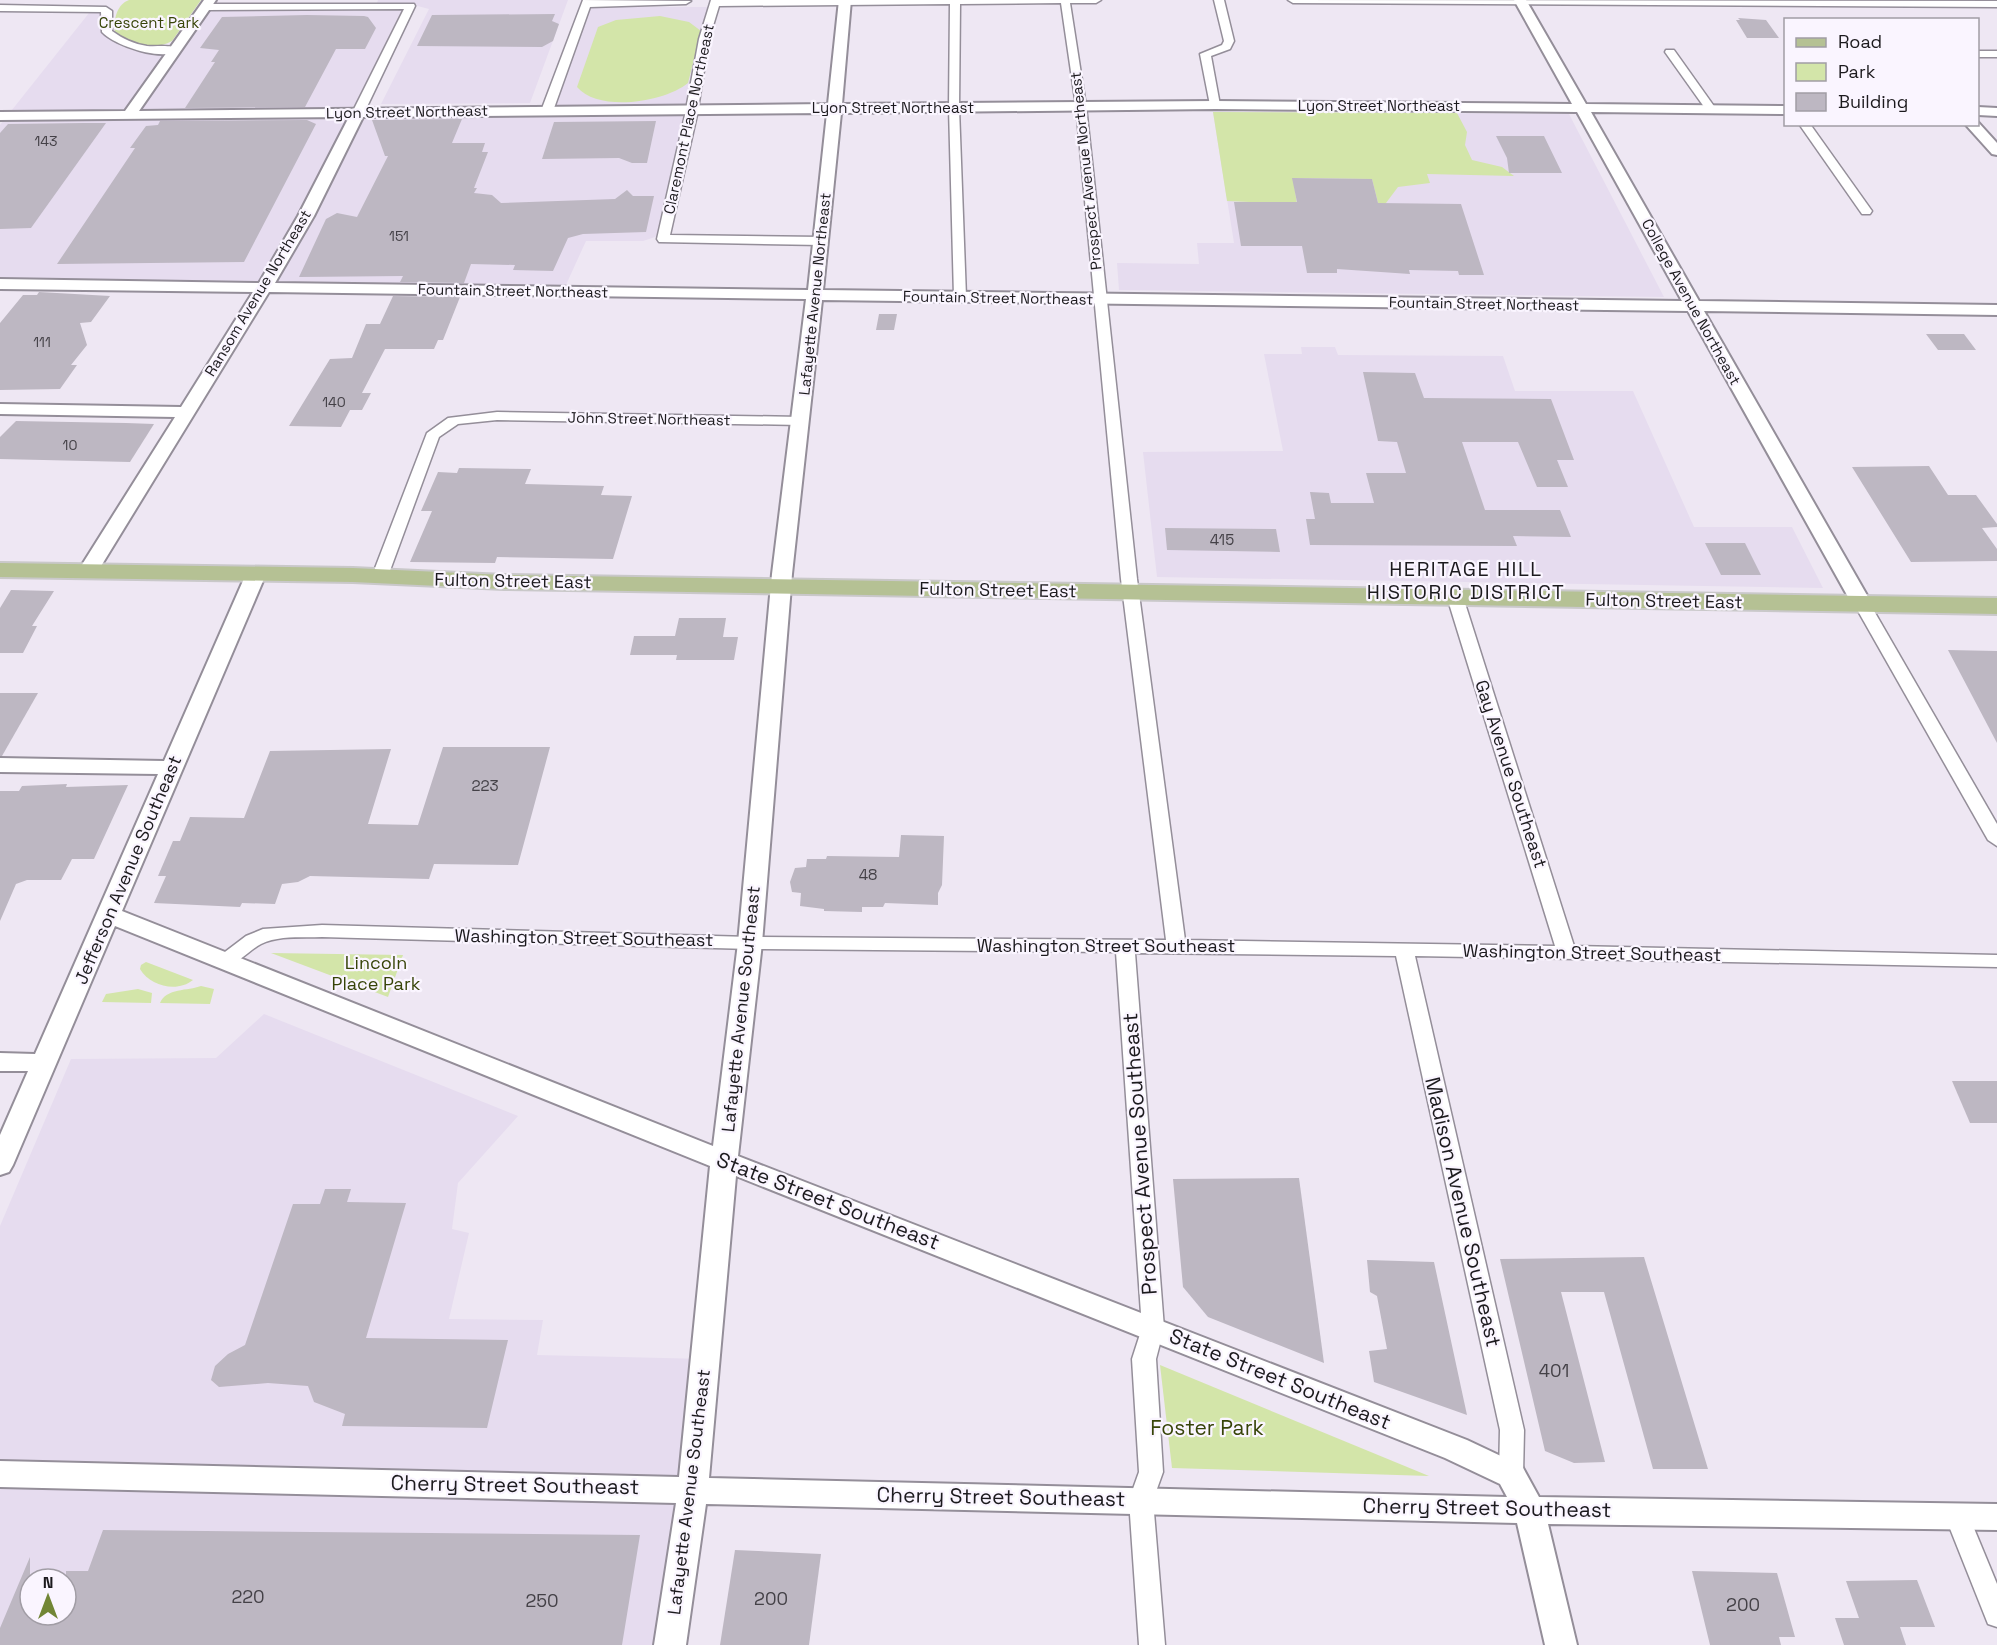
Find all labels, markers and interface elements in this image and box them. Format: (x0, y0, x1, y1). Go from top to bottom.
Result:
park label: Crescent Park (99, 13, 199, 32)
legend (1784, 18, 1979, 126)
street label: Claremont Place Northeast (659, 22, 718, 216)
text: Road (1838, 30, 1882, 53)
text: Park (1838, 60, 1876, 83)
street label: Prospect Avenue Northeast (1066, 71, 1105, 271)
text: Building (1838, 90, 1908, 113)
street label: Lyon Street Northeast (1298, 96, 1460, 115)
street label: Lyon Street Northeast (812, 98, 974, 117)
street label: Lyon Street Northeast (326, 101, 488, 122)
house number: 143 (34, 132, 58, 150)
street label: Lafayette Avenue Northeast (794, 192, 835, 396)
street label: Ransom Avenue Northeast (200, 206, 315, 379)
street label: College Avenue Northeast (1638, 215, 1745, 388)
house number: 151 (389, 227, 409, 245)
street label: Fountain Street Northeast (418, 279, 608, 302)
street label: Fountain Street Northeast (903, 286, 1093, 309)
street label: Fountain Street Northeast (1389, 292, 1579, 315)
house number: 111 (33, 333, 51, 351)
house number: 140 (322, 393, 346, 411)
street label: John Street Northeast (567, 408, 731, 429)
house number: 10 (63, 436, 77, 454)
house number: 415 (1210, 530, 1234, 549)
district label: HERITAGE HILL HISTORIC DISTRICT (1367, 556, 1565, 605)
street label: Fulton Street East (434, 568, 592, 593)
street label: Fulton Street East (919, 577, 1077, 602)
street label: Fulton Street East (1585, 588, 1743, 613)
street label: Gay Avenue Southeast (1470, 677, 1553, 871)
street label: Jefferson Avenue Southeast (69, 752, 186, 988)
house number: 223 (471, 776, 499, 795)
house number: 48 (859, 865, 877, 884)
street label: Lafayette Avenue Southeast (716, 885, 765, 1133)
street label: Washington Street Southeast (454, 924, 714, 951)
street label: Washington Street Southeast (977, 934, 1235, 957)
street label: Washington Street Southeast (1462, 939, 1722, 966)
park label: Lincoln Place Park (332, 951, 421, 995)
street label: Prospect Avenue Southeast (1116, 1012, 1163, 1296)
street label: Madison Avenue Southeast (1419, 1074, 1508, 1350)
street label: State Street Southeast (713, 1146, 944, 1256)
street label: State Street Southeast (1165, 1322, 1395, 1435)
house number: 401 (1539, 1359, 1569, 1382)
street label: Lafayette Avenue Southeast (662, 1368, 715, 1616)
park label: Foster Park (1150, 1414, 1264, 1441)
street label: Cherry Street Southeast (391, 1469, 640, 1500)
street label: Cherry Street Southeast (877, 1481, 1126, 1512)
street label: Cherry Street Southeast (1363, 1492, 1612, 1523)
north arrow (18, 1567, 78, 1627)
text: N (43, 1572, 53, 1593)
house number: 220 (231, 1585, 265, 1608)
house number: 200 (754, 1587, 788, 1610)
house number: 250 (525, 1589, 559, 1612)
house number: 200 (1726, 1593, 1760, 1616)

